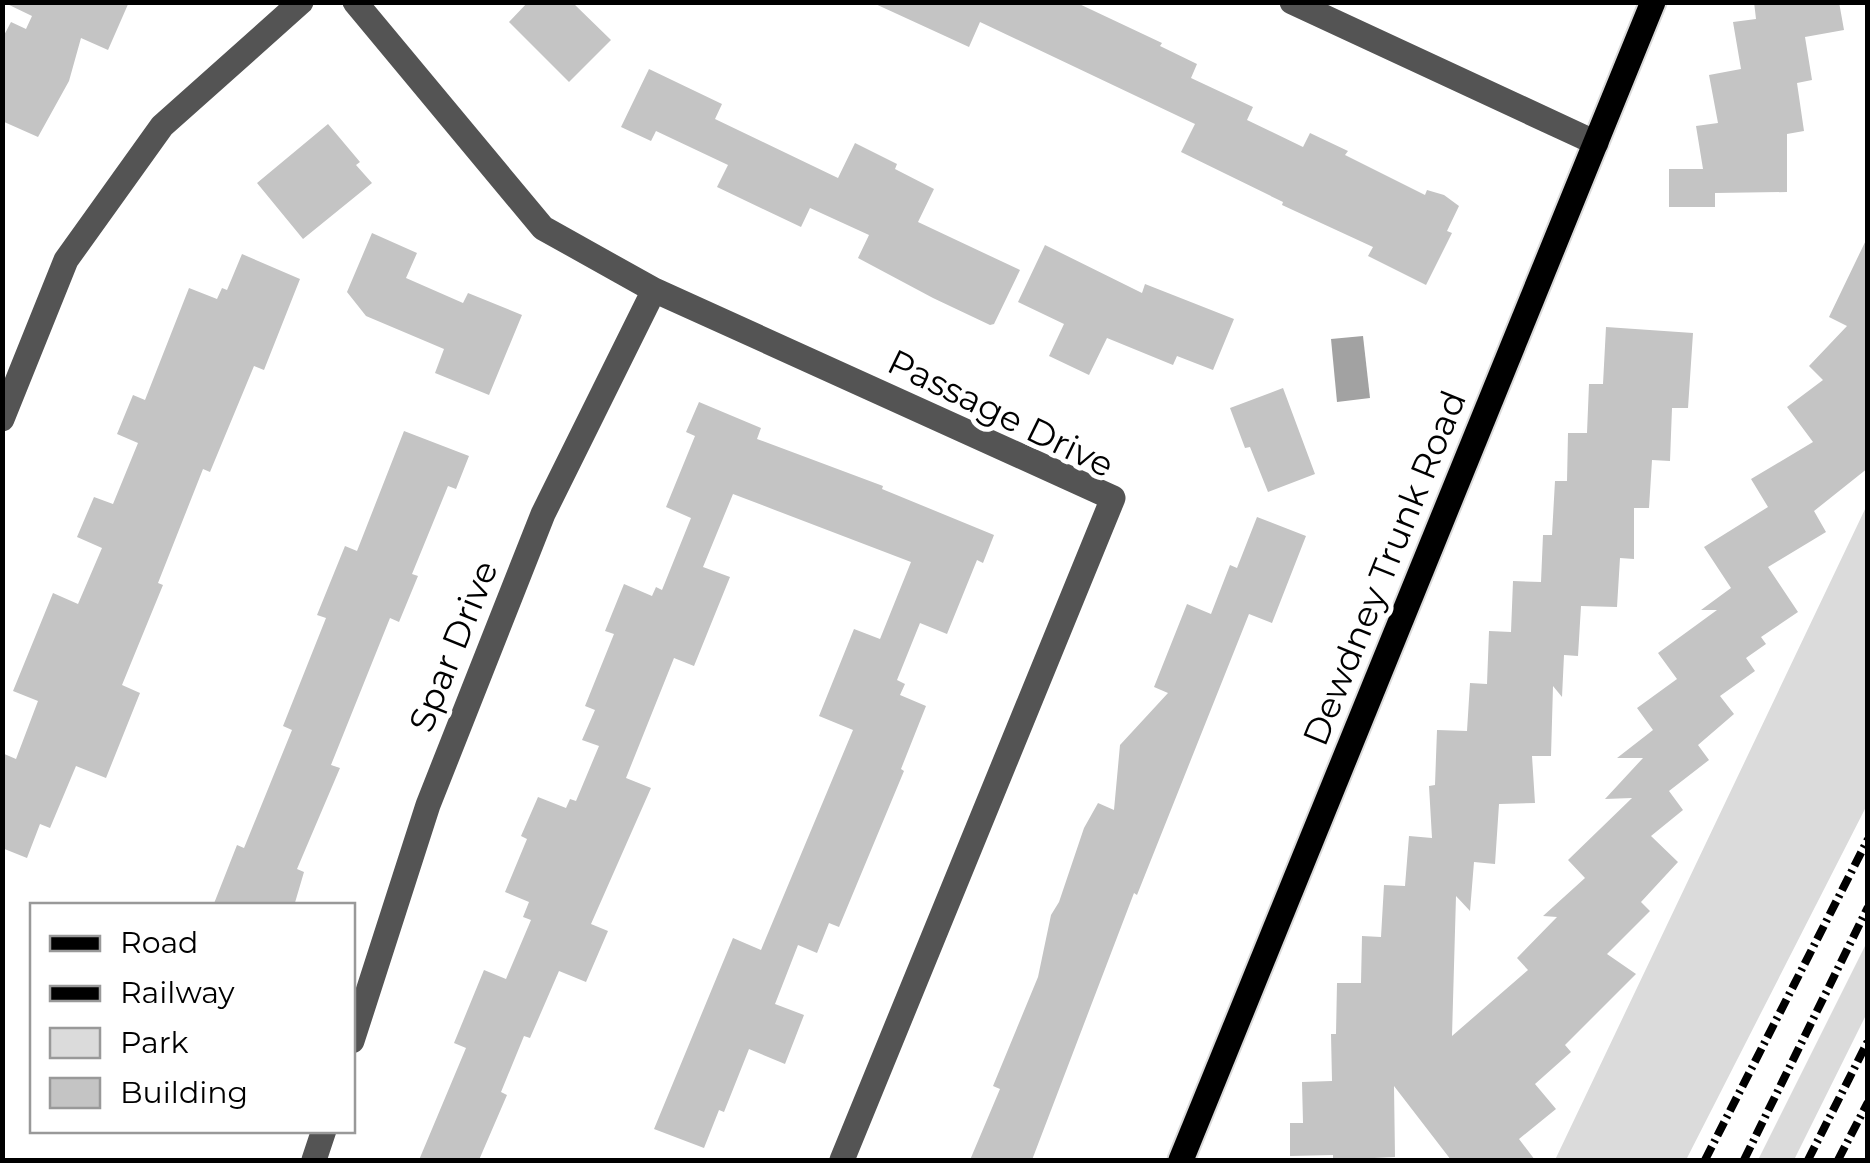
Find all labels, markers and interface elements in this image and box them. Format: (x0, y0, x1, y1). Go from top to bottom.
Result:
street label: Passage Drive (881, 340, 1121, 486)
street label: Dewdney Trunk Road (1293, 384, 1475, 752)
street label: Spar Drive (399, 554, 507, 738)
legend (30, 903, 355, 1133)
text: Road (120, 924, 198, 961)
text: Railway (120, 974, 235, 1011)
text: Park (120, 1024, 189, 1061)
text: Building (120, 1074, 248, 1111)

